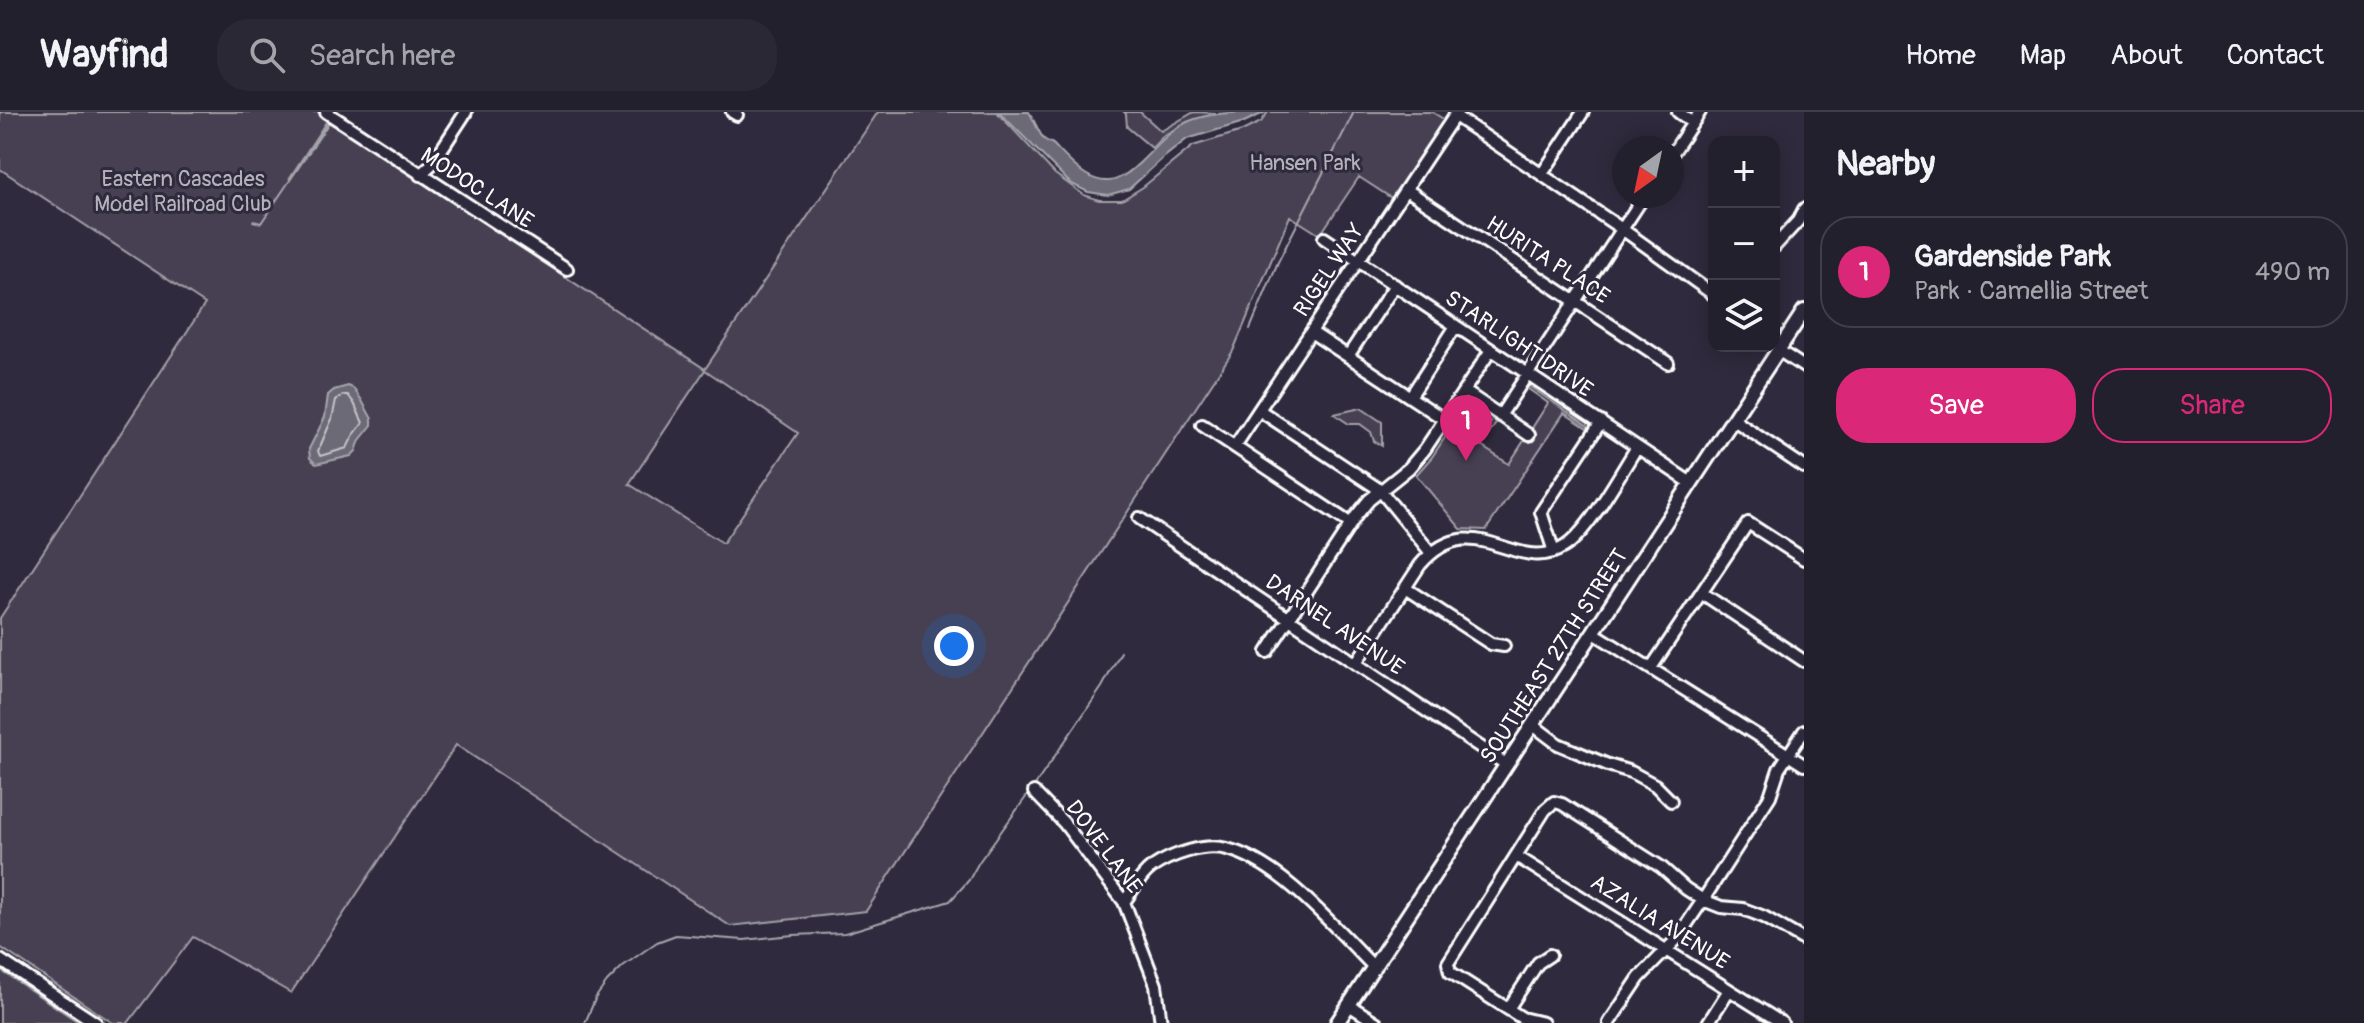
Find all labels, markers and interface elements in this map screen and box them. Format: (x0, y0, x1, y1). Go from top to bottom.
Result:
search box (217, 19, 777, 91)
text: Wayfind (40, 31, 169, 79)
icon: search (245, 33, 289, 77)
text: Search here (309, 37, 455, 74)
text: Home (1905, 38, 1976, 73)
text: Map (2020, 38, 2066, 73)
text: About (2110, 38, 2183, 73)
text: Contact (2227, 38, 2324, 73)
north arrow (1612, 136, 1684, 208)
map controls (1708, 136, 1780, 352)
button: + (1708, 136, 1780, 208)
street label: MODOC LANE (415, 141, 539, 235)
text: Nearby (1836, 143, 1935, 186)
park label: Hansen Park (1249, 149, 1361, 177)
park label: Eastern Cascades Model Railroad Club (94, 165, 272, 218)
button: − (1708, 208, 1780, 280)
street label: HURITA PLACE (1481, 210, 1615, 310)
street label: RIGEL WAY (1288, 218, 1371, 322)
text: Gardenside Park (1914, 238, 2111, 275)
text: 1 (1859, 256, 1869, 288)
text: 490 m (2255, 256, 2330, 288)
text: Park · Camellia Street (1914, 275, 2149, 307)
button: layers (1708, 280, 1780, 352)
street label: STARLIGHT DRIVE (1440, 284, 1598, 404)
button: Save (1836, 368, 2076, 443)
button: Share (2092, 368, 2332, 443)
pin: 1 (1440, 395, 1492, 461)
street label: SOUTHEAST 27TH STREET (1474, 543, 1634, 769)
street label: DARNEL AVENUE (1260, 568, 1410, 682)
your location (934, 626, 974, 666)
street label: DOVE LANE (1060, 795, 1148, 899)
street label: AZALIA AVENUE (1585, 868, 1735, 976)

